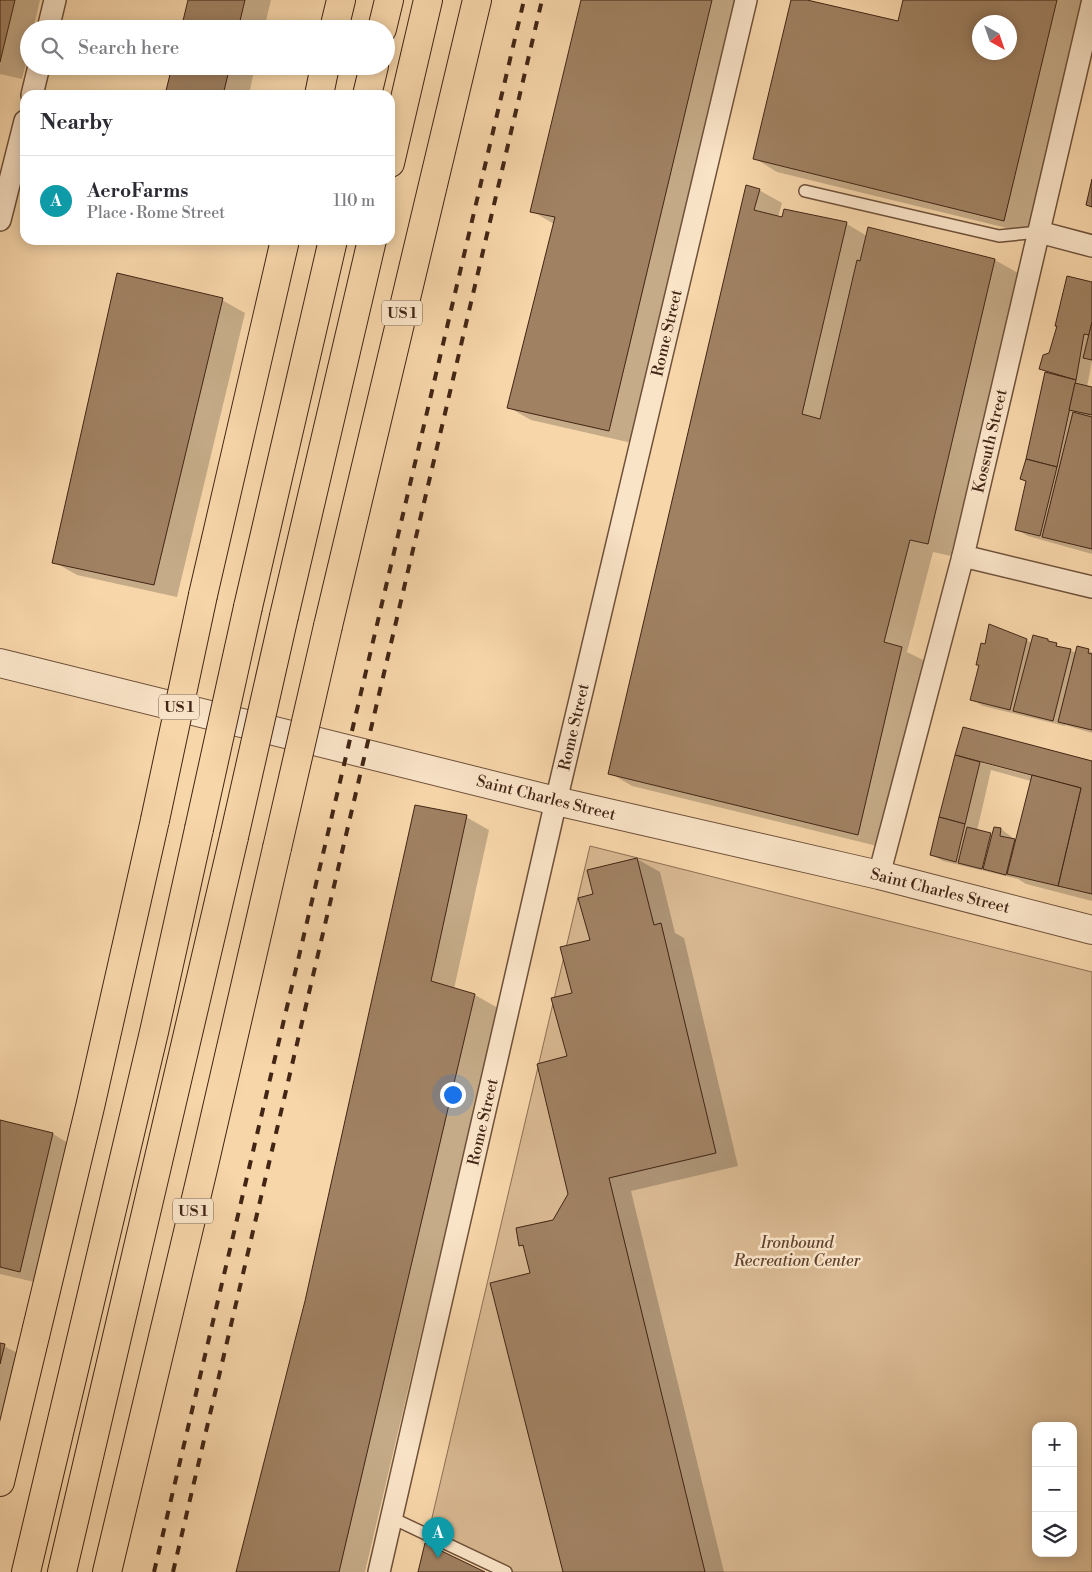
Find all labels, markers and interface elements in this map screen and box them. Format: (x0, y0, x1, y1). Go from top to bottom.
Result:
north arrow (972, 15, 1017, 60)
search box (20, 20, 395, 75)
icon: search (38, 34, 66, 62)
text: Search here (78, 36, 179, 60)
text: Nearby (40, 110, 113, 136)
text: AeroFarms (87, 179, 189, 203)
text: A (50, 191, 62, 211)
text: 110 m (333, 191, 375, 211)
text: Place · Rome Street (87, 203, 225, 223)
street label: Rome Street (647, 287, 687, 379)
road number: US 1 (382, 300, 422, 326)
street label: Kossuth Street (968, 387, 1012, 495)
street label: Rome Street (554, 681, 594, 773)
road number: US 1 (159, 694, 199, 720)
street label: Saint Charles Street (474, 771, 618, 825)
street label: Saint Charles Street (868, 864, 1012, 918)
street label: Rome Street (463, 1076, 503, 1168)
your location (440, 1082, 466, 1108)
road number: US 1 (173, 1198, 213, 1224)
park label: Ironbound Recreation Center (733, 1233, 862, 1271)
map controls (1032, 1422, 1077, 1557)
button: + (1032, 1422, 1077, 1467)
button: − (1032, 1467, 1077, 1512)
button: layers (1032, 1512, 1077, 1557)
pin: A (422, 1517, 454, 1558)

